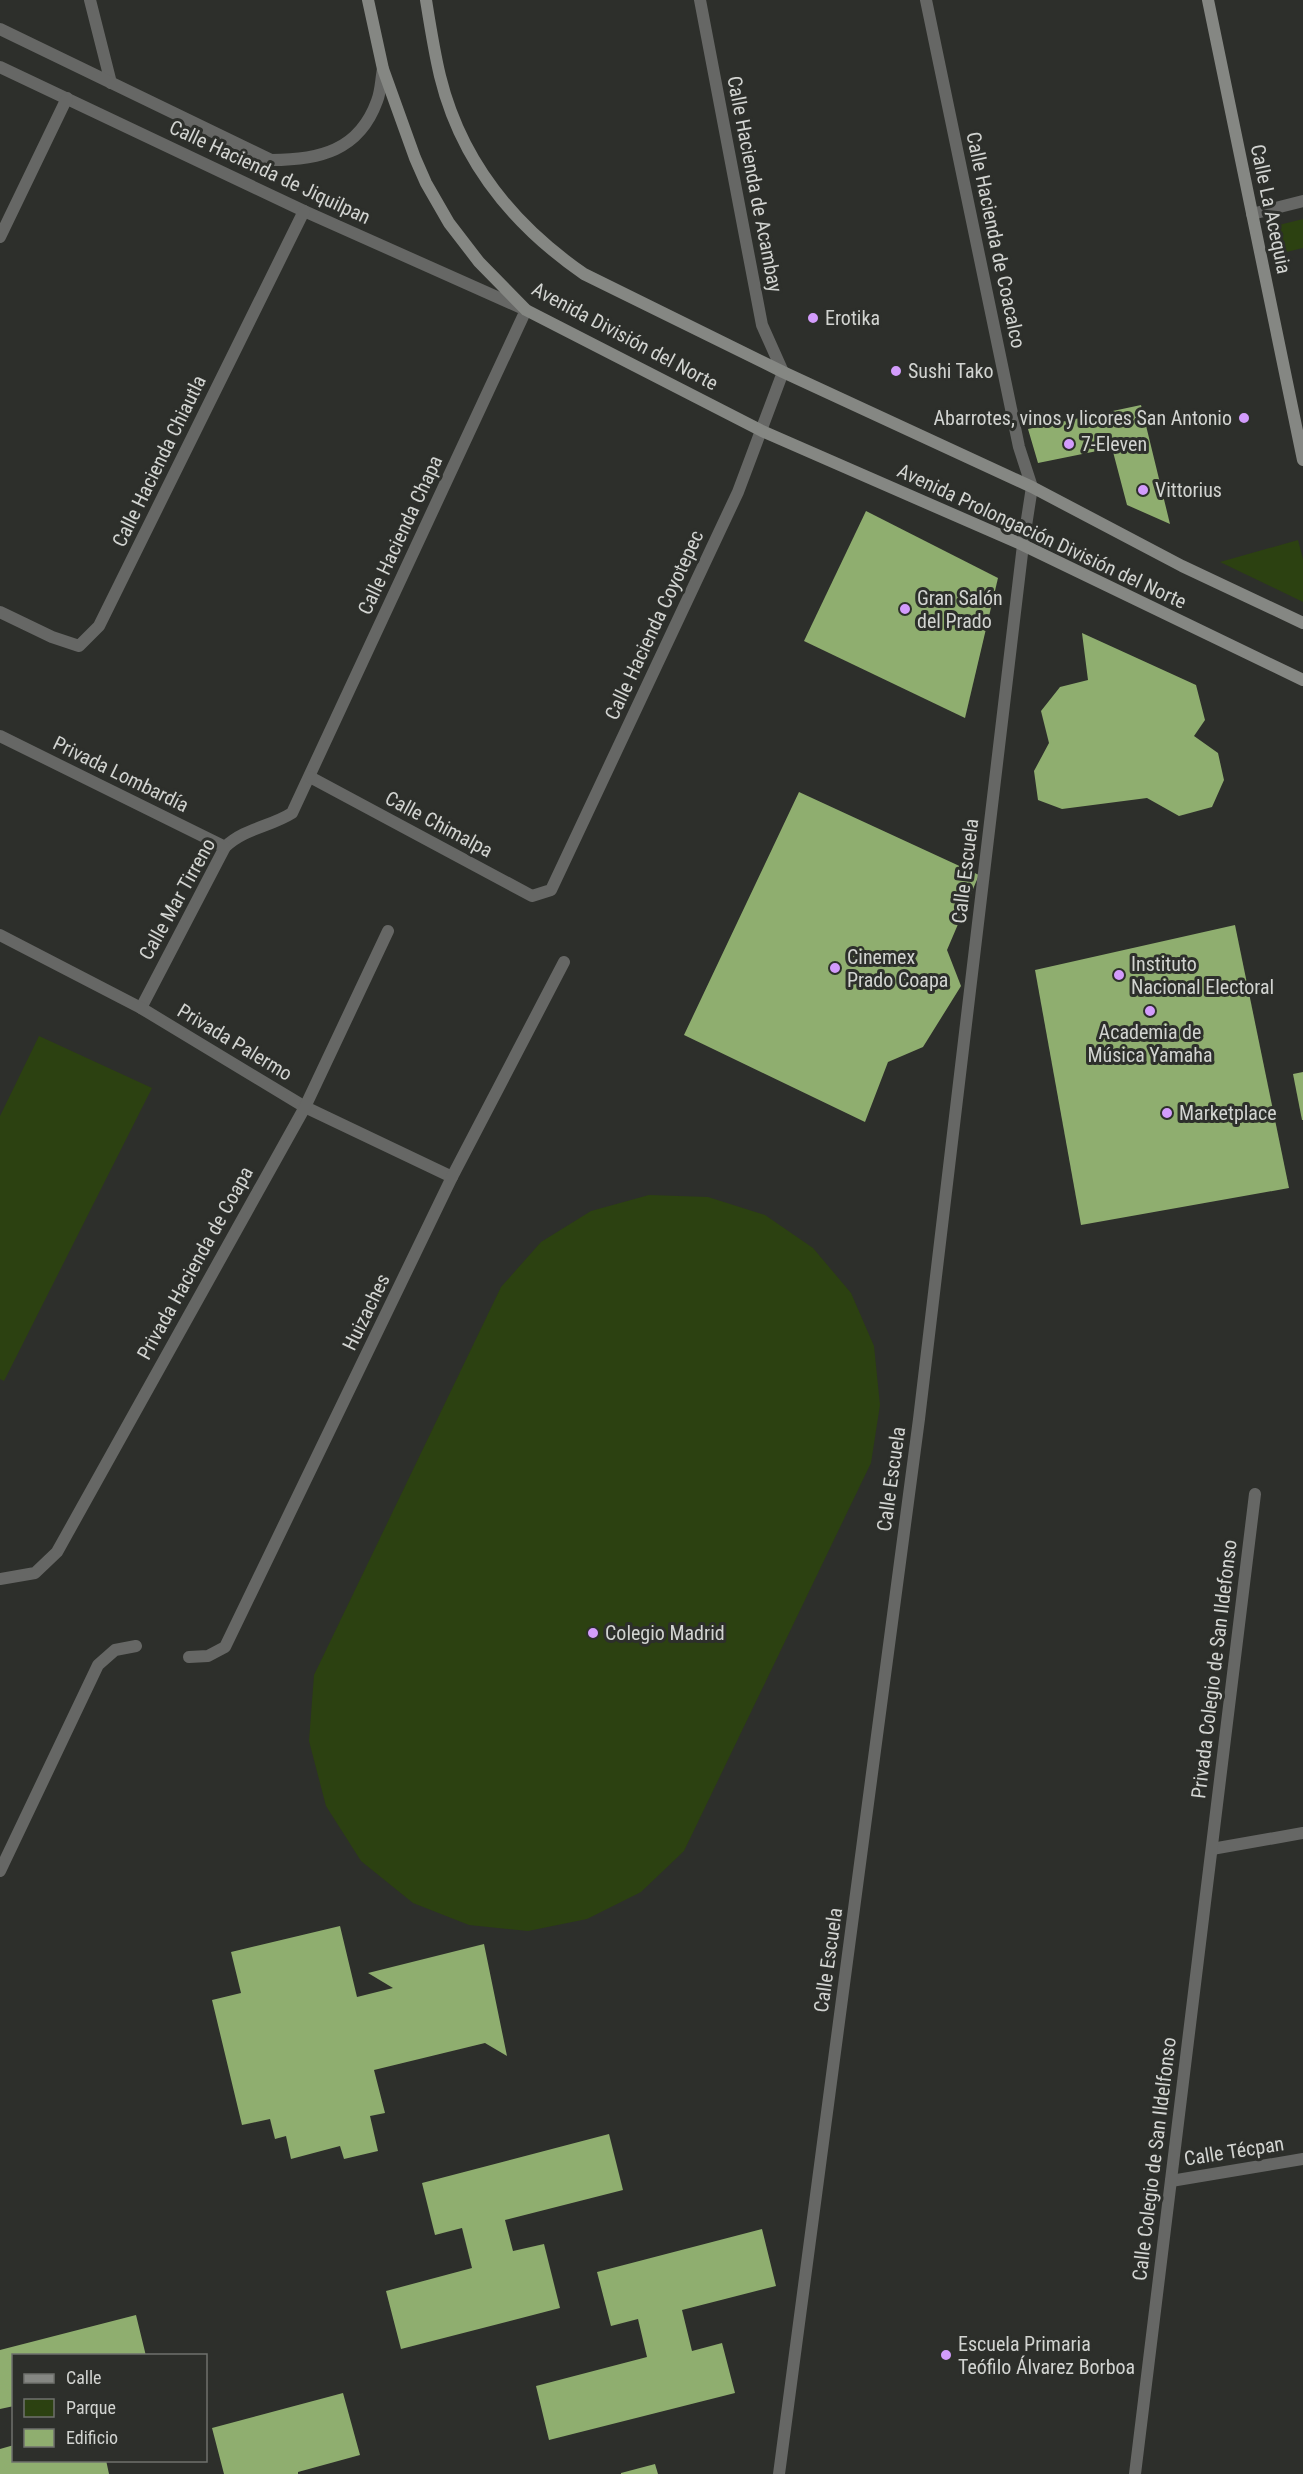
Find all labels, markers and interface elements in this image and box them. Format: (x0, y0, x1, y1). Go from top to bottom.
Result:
street label: Calle Hacienda de Acambay (722, 74, 788, 294)
street label: Calle Hacienda de Jiquilpan (166, 115, 374, 229)
street label: Calle Hacienda de Coacalco (961, 130, 1031, 350)
street label: Calle La Acequia (1246, 142, 1296, 276)
street label: Avenida División del Norte (528, 277, 722, 395)
place label: Erotika (825, 306, 880, 330)
marker: Erotika (806, 311, 820, 325)
place label: Sushi Tako (908, 359, 994, 383)
marker: Sushi Tako (889, 364, 903, 378)
street label: Calle Hacienda Chiautla (107, 371, 211, 551)
place label: Abarrotes, vinos y licores San Antonio (934, 406, 1232, 430)
marker: Abarrotes, vinos y licores San Antonio (1237, 411, 1251, 425)
place label: 7-Eleven (1081, 432, 1147, 456)
marker: 7-Eleven (1062, 437, 1076, 451)
street label: Calle Hacienda Chapa (353, 452, 447, 618)
street label: Avenida Prolongación División del Norte (894, 458, 1190, 614)
place label: Vittorius (1155, 478, 1222, 502)
marker: Vittorius (1136, 483, 1150, 497)
street label: Calle Hacienda Coyotepec (600, 526, 708, 724)
place label: Gran Salón del Prado (917, 586, 1003, 633)
marker: Gran Salón del Prado (898, 602, 912, 616)
street label: Privada Lombardía (49, 731, 193, 817)
street label: Calle Chimalpa (381, 786, 497, 862)
street label: Calle Escuela (947, 817, 983, 925)
street label: Calle Mar Tirreno (134, 834, 220, 964)
place label: Cinemex Prado Coapa (847, 945, 948, 992)
place label: Instituto Nacional Electoral (1131, 952, 1274, 999)
marker: Cinemex Prado Coapa (828, 961, 842, 975)
marker: Instituto Nacional Electoral (1112, 968, 1126, 982)
street label: Privada Palermo (173, 998, 297, 1086)
marker: Academia de Música Yamaha (1143, 1004, 1157, 1018)
place label: Academia de Música Yamaha (1087, 1020, 1213, 1067)
place label: Marketplace (1179, 1101, 1277, 1125)
marker: Marketplace (1160, 1106, 1174, 1120)
street label: Privada Hacienda de Coapa (132, 1162, 258, 1364)
street label: Huizaches (337, 1270, 395, 1354)
street label: Calle Escuela (872, 1425, 910, 1533)
street label: Privada Colegio de San Ildefonso (1186, 1538, 1242, 1800)
place label: Colegio Madrid (605, 1621, 725, 1645)
marker: Colegio Madrid (586, 1626, 600, 1640)
street label: Calle Escuela (809, 1906, 847, 2014)
street label: Calle Colegio de San Ildelfonso (1127, 2036, 1181, 2282)
street label: Calle Técpan (1182, 2131, 1286, 2171)
place label: Escuela Primaria Teófilo Álvarez Borboa (958, 2332, 1135, 2379)
marker: Escuela Primaria Teófilo Álvarez Borboa (939, 2348, 953, 2362)
legend (12, 2354, 207, 2462)
text: Calle (66, 2367, 102, 2388)
text: Parque (66, 2397, 116, 2418)
text: Edificio (66, 2427, 118, 2448)

